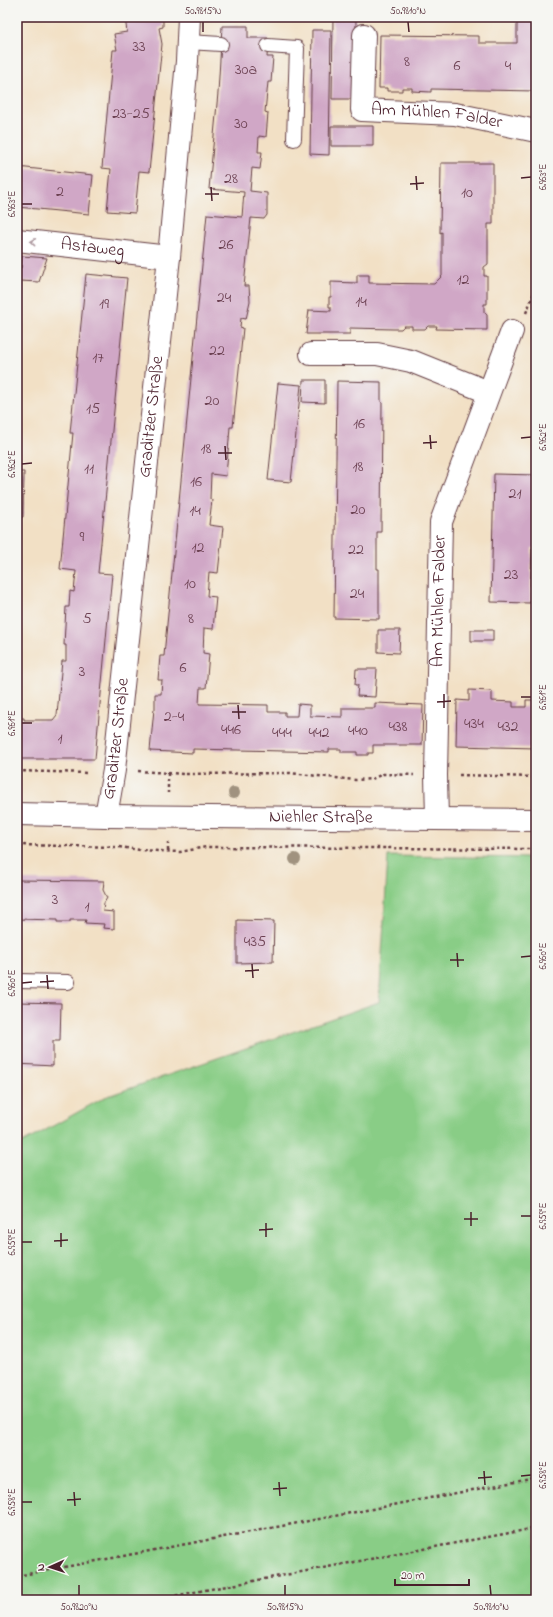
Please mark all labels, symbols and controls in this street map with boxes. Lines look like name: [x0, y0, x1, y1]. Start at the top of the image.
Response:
text: 50.9815°N: [184, 4, 222, 19]
text: 50.9810°N: [390, 4, 426, 19]
house number: 33: [132, 35, 146, 59]
house number: 8: [404, 50, 410, 74]
house number: 6: [453, 54, 461, 78]
house number: 4: [505, 54, 512, 78]
house number: 30a: [235, 58, 257, 82]
street label: Am Mühlen Falder: [370, 97, 505, 137]
house number: 23-25: [112, 102, 150, 126]
house number: 30: [234, 112, 248, 136]
text: 6.963°E: [536, 164, 551, 190]
house number: 28: [224, 167, 238, 191]
house number: 2: [56, 180, 64, 204]
house number: 10: [461, 181, 473, 205]
text: 6.963°E: [5, 191, 20, 217]
street label: Astaweg: [59, 232, 126, 266]
house number: 26: [219, 233, 234, 257]
one-way arrow: [30, 238, 36, 247]
house number: 12: [456, 268, 470, 292]
house number: 24: [217, 286, 232, 310]
house number: 14: [355, 290, 367, 314]
house number: 19: [99, 292, 109, 316]
house number: 22: [209, 339, 225, 363]
house number: 17: [92, 346, 104, 370]
street label: Graditzer Straße: [132, 354, 171, 479]
house number: 20: [205, 389, 220, 413]
house number: 15: [86, 397, 100, 421]
house number: 16: [353, 412, 365, 436]
text: 6.962°E: [536, 423, 551, 451]
house number: 18: [200, 437, 212, 461]
text: 6.962°E: [5, 450, 20, 478]
house number: 18: [352, 455, 364, 479]
house number: 11: [84, 457, 94, 481]
house number: 16: [190, 470, 202, 494]
house number: 21: [508, 482, 522, 506]
house number: 20: [351, 498, 366, 522]
house number: 14: [189, 499, 201, 523]
house number: 9: [80, 525, 85, 549]
street label: Am Mühlen Falder: [425, 534, 454, 667]
house number: 12: [191, 536, 205, 560]
house number: 22: [348, 538, 364, 562]
house number: 23: [504, 563, 518, 587]
house number: 10: [184, 572, 196, 596]
house number: 24: [350, 582, 365, 606]
house number: 5: [82, 607, 92, 631]
house number: 8: [188, 607, 194, 631]
house number: 6: [179, 656, 187, 680]
house number: 3: [79, 660, 85, 684]
street label: Graditzer Straße: [96, 676, 137, 802]
text: 6.961°E: [536, 684, 551, 710]
house number: 2-4: [164, 705, 185, 729]
text: 6.961°E: [5, 710, 20, 736]
house number: 434: [464, 712, 484, 736]
house number: 438: [388, 715, 408, 739]
house number: 432: [497, 715, 519, 739]
house number: 446: [221, 718, 241, 742]
house number: 440: [348, 719, 368, 743]
house number: 444: [272, 721, 292, 745]
house number: 442: [308, 721, 330, 745]
house number: 1: [57, 727, 63, 751]
street label: Niehler Straße: [269, 805, 374, 831]
house number: 3: [52, 888, 58, 912]
house number: 1: [84, 895, 90, 919]
house number: 435: [244, 930, 266, 954]
text: 6.960°E: [536, 943, 551, 969]
text: 6.960°E: [5, 970, 20, 996]
text: 6.959°E: [536, 1203, 551, 1229]
text: 6.959°E: [5, 1229, 20, 1255]
text: 6.958°E: [536, 1461, 551, 1489]
text: 6.958°E: [5, 1488, 20, 1516]
north arrow: [30, 1547, 70, 1587]
scale bar: [395, 1561, 469, 1587]
text: N: [33, 1563, 49, 1572]
text: 20 m: [401, 1567, 424, 1585]
text: 50.9820°N: [60, 1600, 98, 1615]
text: 50.9815°N: [266, 1600, 304, 1615]
text: 50.9810°N: [473, 1600, 509, 1615]

